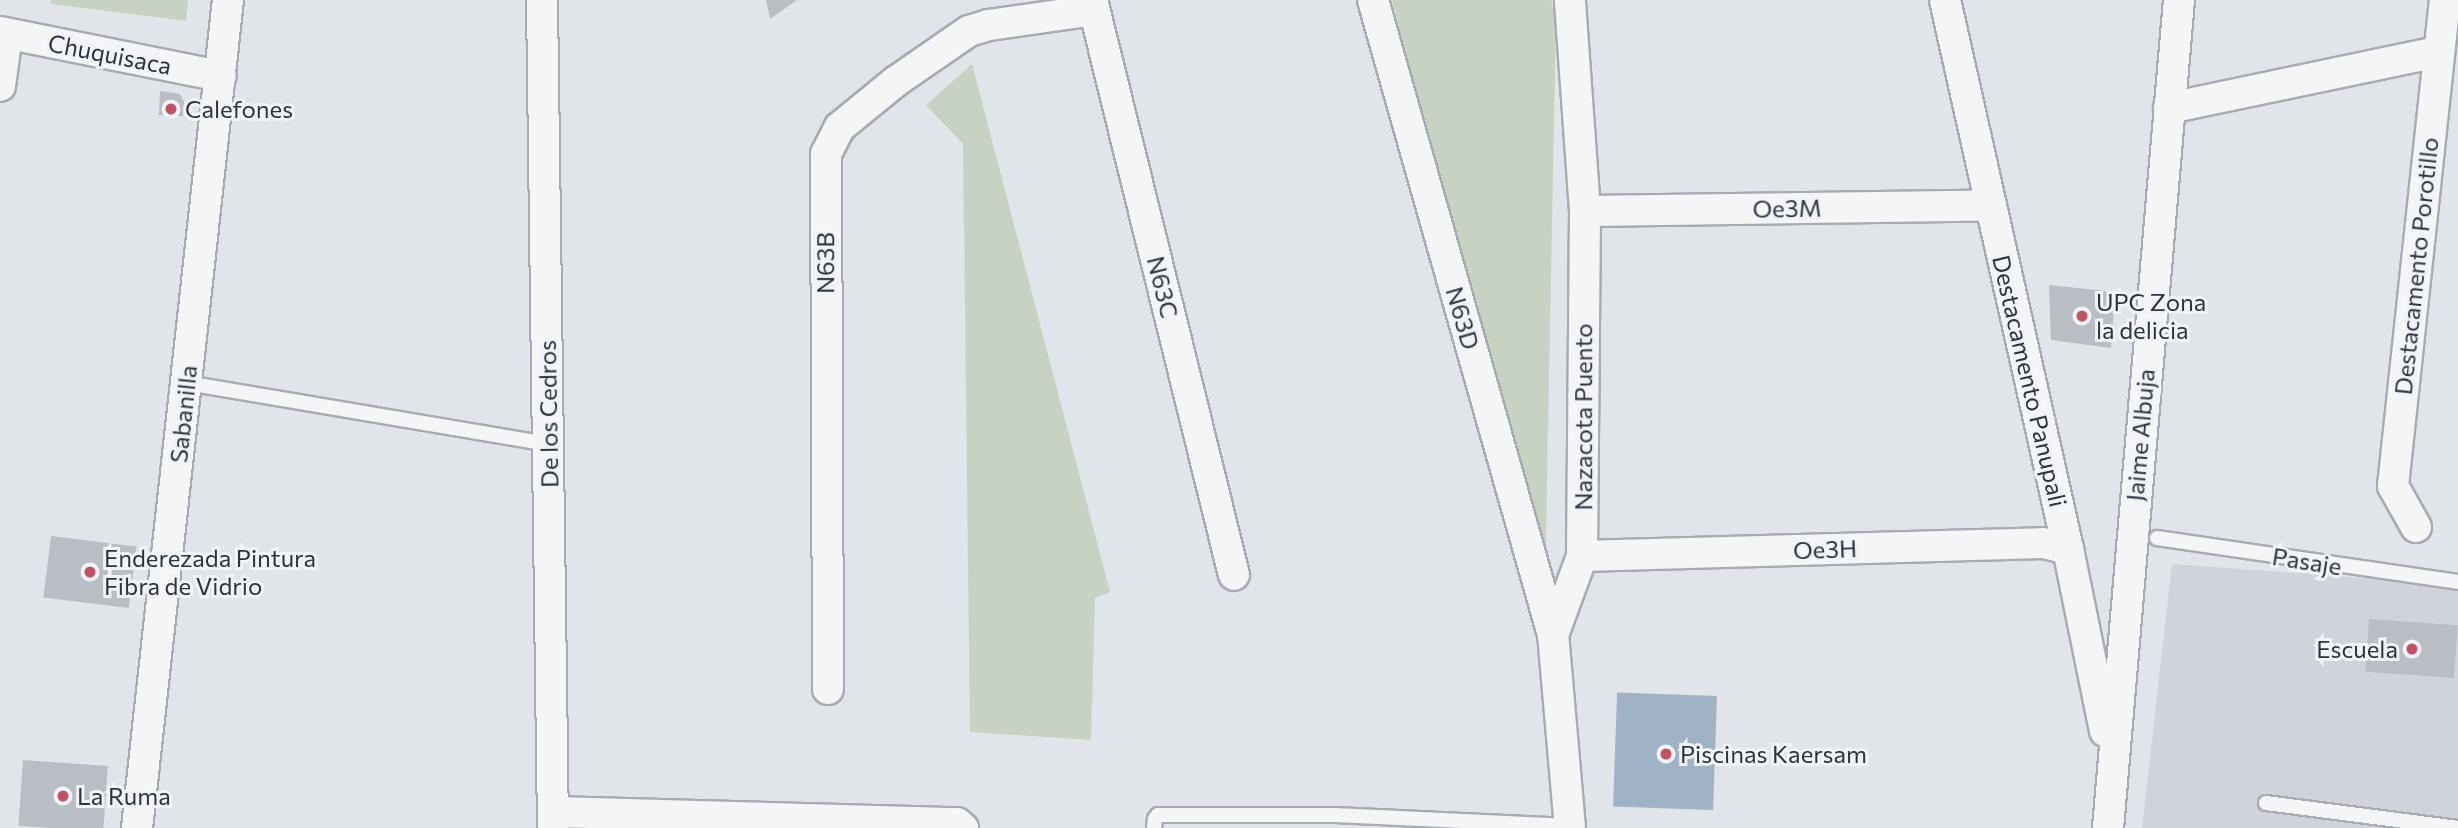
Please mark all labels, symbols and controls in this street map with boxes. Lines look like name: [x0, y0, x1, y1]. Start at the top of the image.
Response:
street label: Chuquisaca: [46, 28, 174, 80]
place label: Calefones: [185, 95, 293, 123]
marker: Calefones: [163, 101, 179, 117]
street label: Destacamento Porotillo: [2388, 136, 2444, 396]
street label: Oe3M: [1752, 193, 1822, 223]
street label: N63B: [811, 232, 839, 294]
street label: Destacamento Panupali: [1987, 252, 2073, 510]
street label: N63C: [1141, 253, 1185, 321]
street label: N63D: [1440, 283, 1486, 353]
place label: UPC Zona la delicia: [2096, 288, 2206, 344]
marker: UPC Zona la delicia: [2074, 308, 2090, 324]
street label: Nazacota Puento: [1569, 323, 1597, 511]
street label: De los Cedros: [532, 340, 564, 488]
street label: Sabanilla: [164, 364, 202, 464]
street label: Jaime Albuja: [2120, 368, 2160, 502]
street label: Oe3H: [1793, 533, 1857, 565]
street label: Pasaje: [2270, 541, 2344, 581]
place label: Enderezada Pintura Fibra de Vidrio: [104, 544, 316, 600]
marker: Enderezada Pintura Fibra de Vidrio: [82, 564, 98, 580]
place label: Escuela: [2316, 635, 2398, 663]
marker: Escuela: [2404, 641, 2420, 657]
place label: Piscinas Kaersam: [1680, 740, 1867, 768]
marker: Piscinas Kaersam: [1658, 746, 1674, 762]
place label: La Ruma: [77, 782, 171, 810]
marker: La Ruma: [55, 788, 71, 804]

